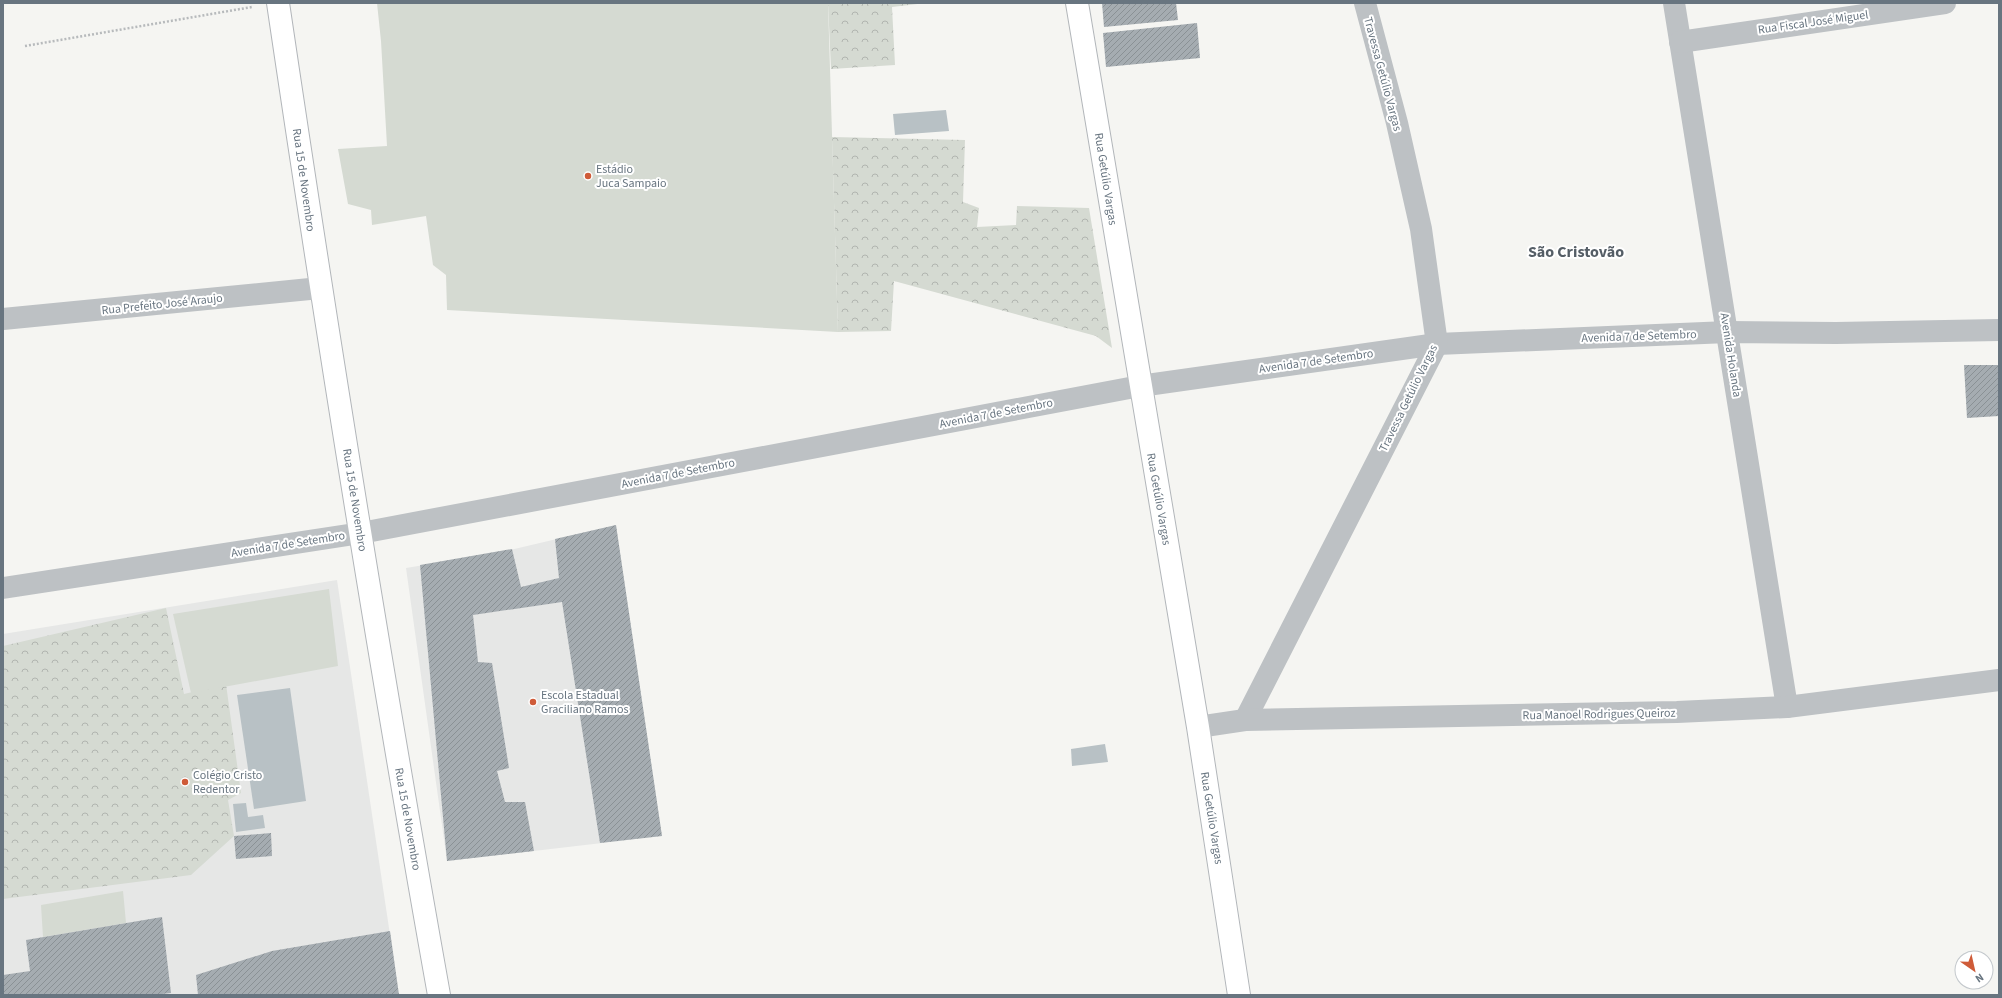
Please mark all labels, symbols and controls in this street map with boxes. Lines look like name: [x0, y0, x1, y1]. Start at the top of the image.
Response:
street label: Rua Fiscal José Miguel: [1757, 6, 1869, 39]
street label: Travessa Getúlio Vargas: [1359, 15, 1406, 133]
street label: Rua 15 de Novembro: [288, 127, 319, 233]
street label: Rua Getúlio Vargas: [1090, 132, 1121, 227]
place label: Estádio Juca Sampaio: [596, 161, 666, 192]
marker: Estádio Juca Sampaio: [583, 171, 593, 181]
district label: São Cristovão: [1528, 241, 1624, 263]
street label: Rua Prefeito José Araujo: [101, 290, 223, 319]
street label: Avenida Holanda: [1715, 312, 1746, 399]
street label: Avenida 7 de Setembro: [1581, 326, 1697, 347]
street label: Travessa Getúlio Vargas: [1375, 342, 1442, 455]
street label: Avenida 7 de Setembro: [1258, 345, 1374, 378]
street label: Avenida 7 de Setembro: [938, 394, 1054, 433]
street label: Rua 15 de Novembro: [338, 447, 371, 553]
street label: Rua Getúlio Vargas: [1142, 452, 1175, 547]
street label: Avenida 7 de Setembro: [620, 454, 736, 493]
street label: Avenida 7 de Setembro: [230, 527, 346, 562]
place label: Escola Estadual Graciliano Ramos: [541, 687, 629, 718]
marker: Escola Estadual Graciliano Ramos: [528, 697, 538, 707]
street label: Rua Manoel Rodrigues Queiroz: [1522, 705, 1676, 724]
street label: Rua 15 de Novembro: [390, 766, 425, 872]
place label: Colégio Cristo Redentor: [193, 767, 262, 798]
street label: Rua Getúlio Vargas: [1196, 771, 1227, 866]
marker: Colégio Cristo Redentor: [180, 777, 190, 787]
north arrow: [1954, 950, 1994, 990]
text: N: [1972, 970, 1987, 986]

